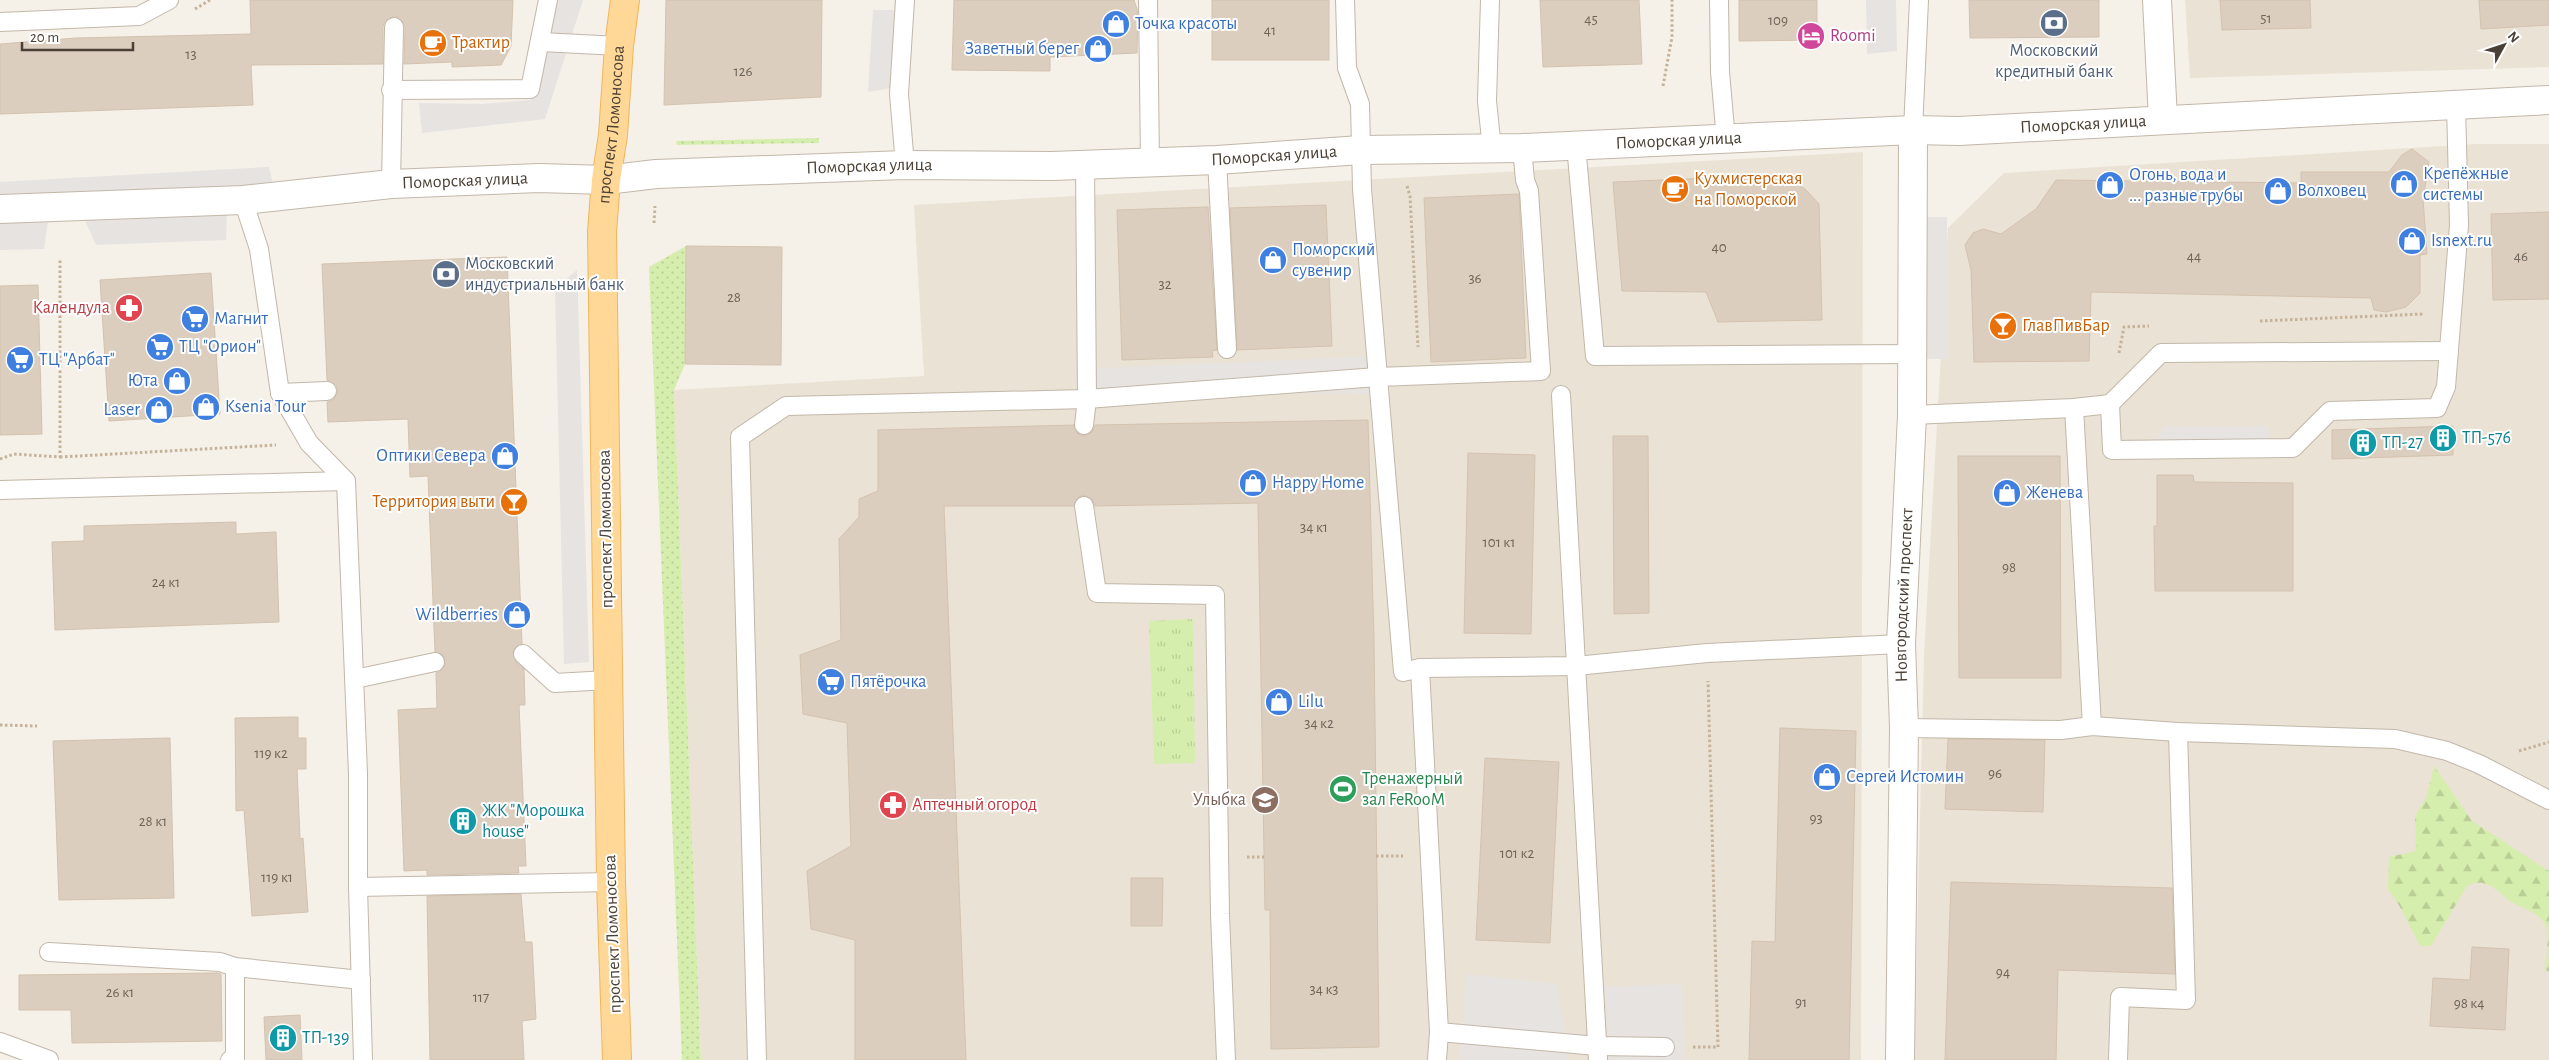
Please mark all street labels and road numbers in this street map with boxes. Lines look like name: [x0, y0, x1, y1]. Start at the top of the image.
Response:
street label: проспект Ломоносова: [595, 45, 628, 204]
street label: Поморская улица: [2020, 112, 2147, 137]
street label: Поморская улица: [1615, 129, 1742, 153]
street label: Поморская улица: [1211, 143, 1338, 169]
street label: Поморская улица: [806, 156, 933, 178]
street label: Поморская улица: [401, 169, 528, 193]
street label: проспект Ломоносова: [596, 449, 616, 609]
street label: Новгородский проспект: [1892, 507, 1917, 683]
street label: проспект Ломоносова: [601, 854, 625, 1014]

